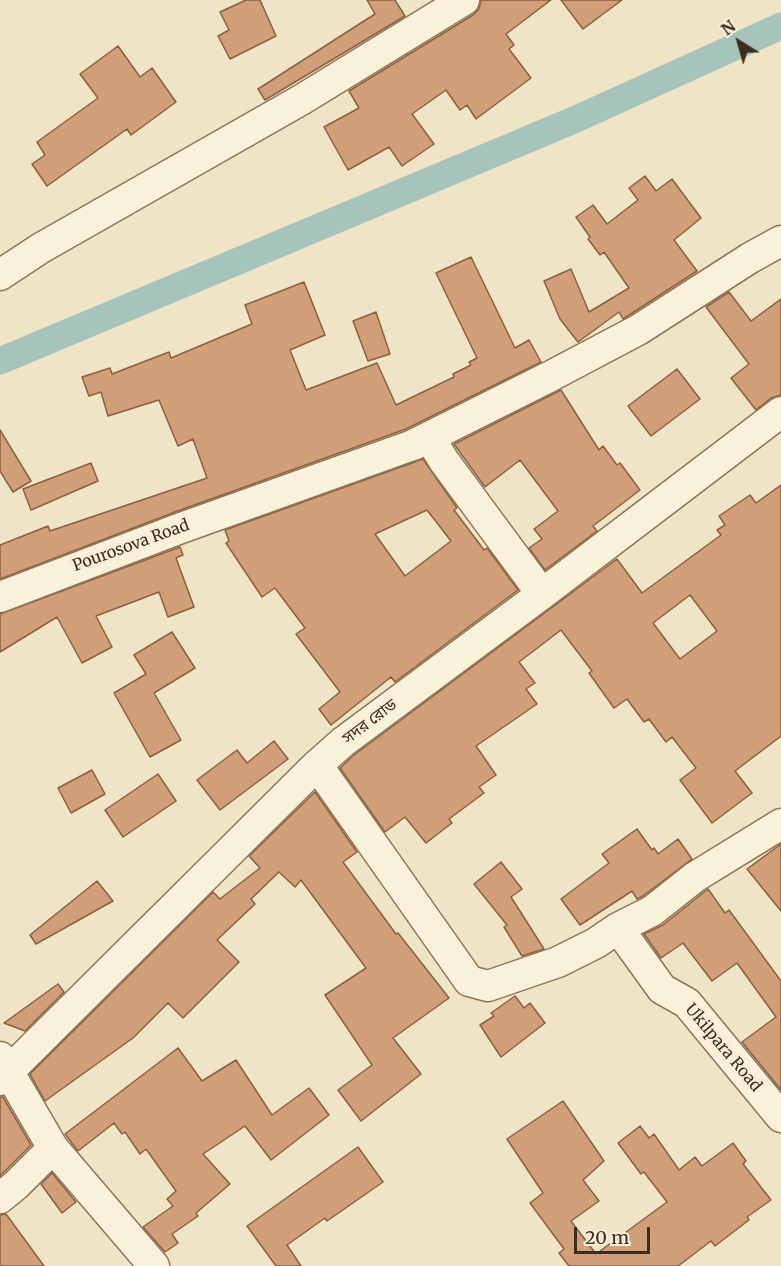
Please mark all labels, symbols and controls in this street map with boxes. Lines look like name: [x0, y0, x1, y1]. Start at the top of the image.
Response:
north arrow: [709, 12, 769, 72]
text: N: [717, 16, 739, 39]
street label: Pourosova Road: [70, 516, 192, 576]
street label: সদর রোড: [339, 695, 401, 749]
street label: Ukilpara Road: [681, 1000, 765, 1096]
scale bar: [577, 1215, 654, 1253]
text: 20 m: [585, 1226, 629, 1249]

